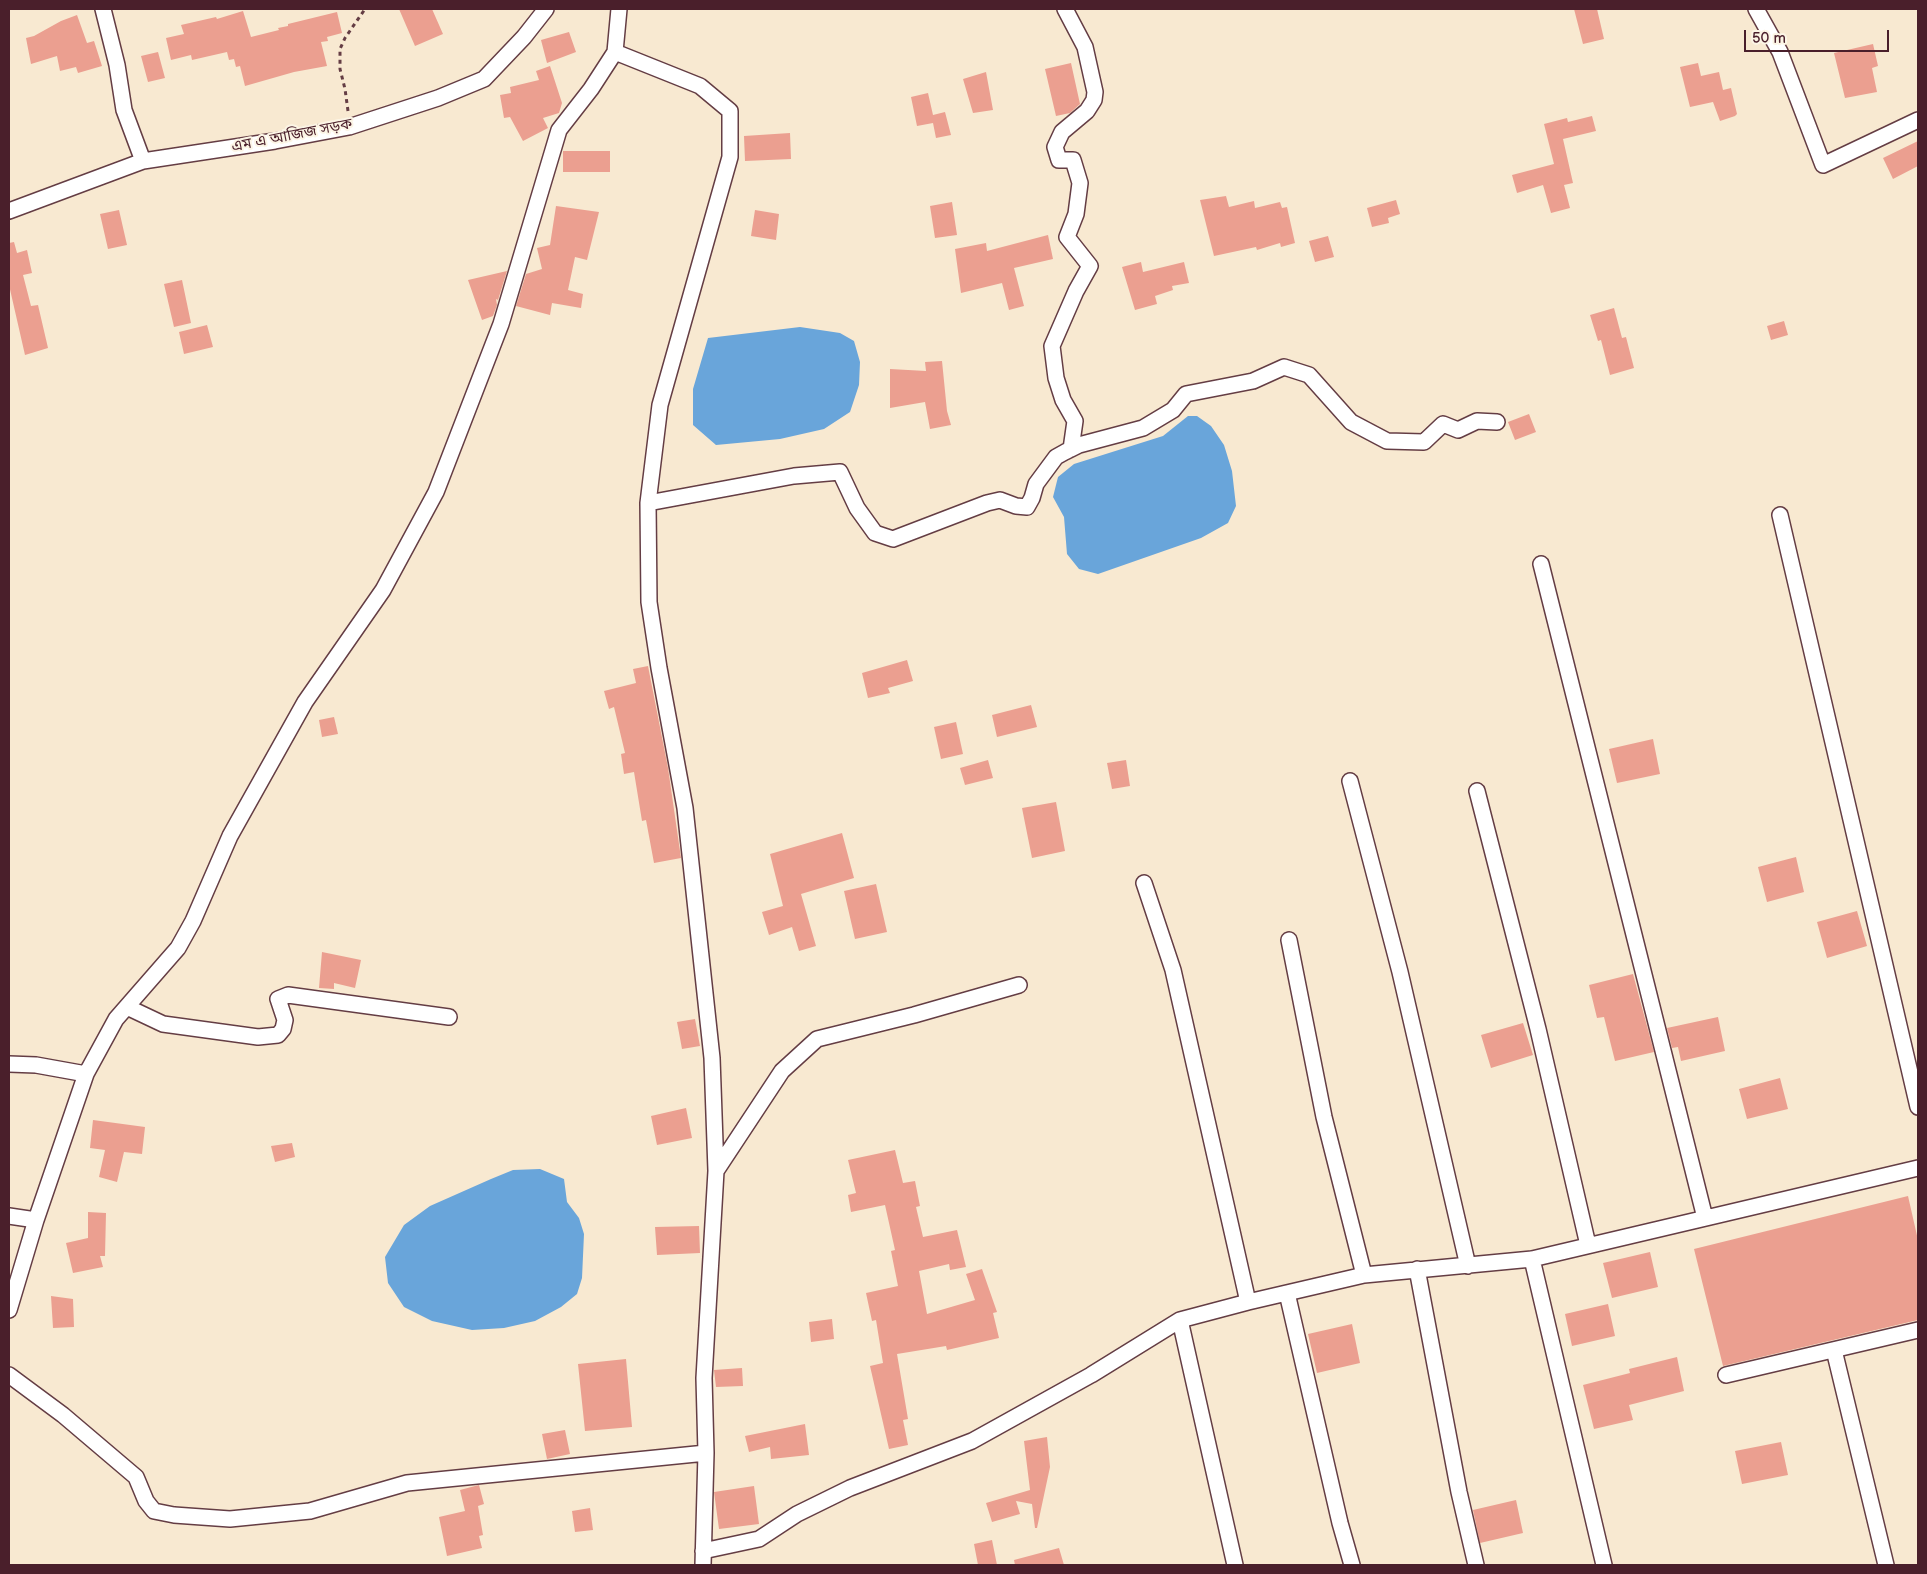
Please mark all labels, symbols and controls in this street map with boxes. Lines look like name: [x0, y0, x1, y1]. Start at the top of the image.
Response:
scale bar: [1747, 20, 1892, 52]
text: 50 m: [1752, 29, 1786, 48]
street label: এম এ আজিজ সড়ক: [230, 115, 354, 157]

